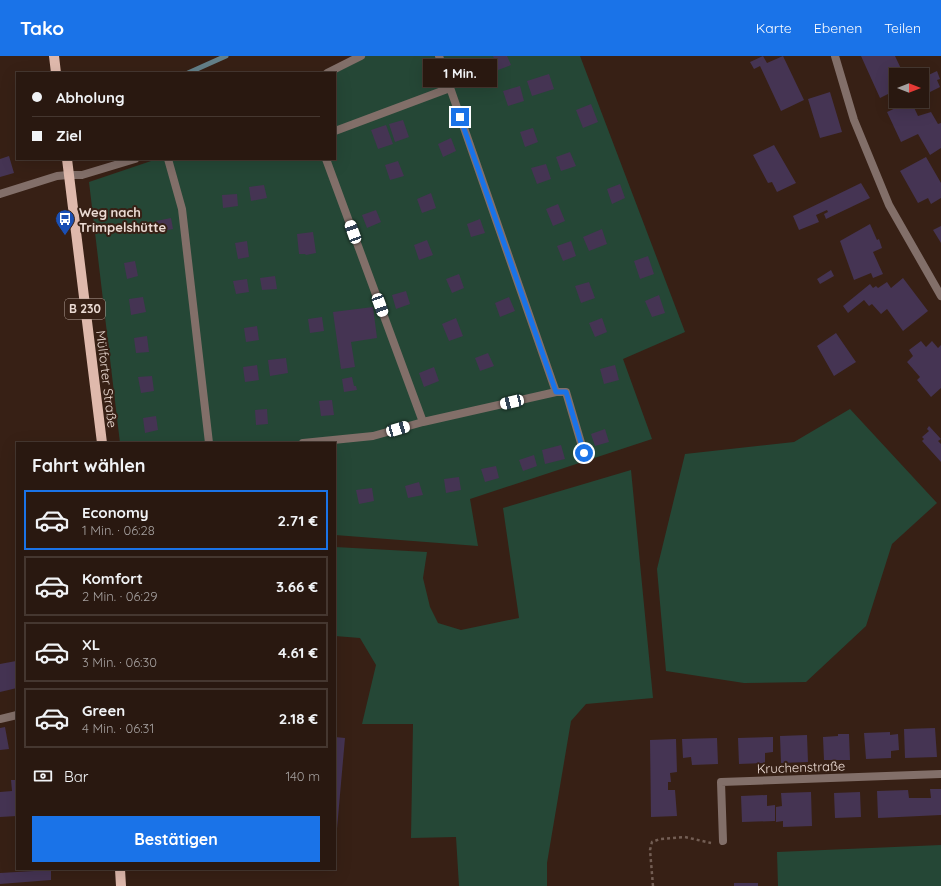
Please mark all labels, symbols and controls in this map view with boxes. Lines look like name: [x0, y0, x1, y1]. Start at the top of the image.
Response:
text: Tako: [20, 16, 64, 40]
text: Karte: [756, 19, 792, 37]
text: Ebenen: [814, 19, 862, 37]
text: Teilen: [884, 19, 921, 37]
callout: 1 Min.: [423, 59, 497, 87]
text: 1 Min.: [443, 65, 477, 81]
north arrow: [889, 68, 929, 108]
map controls: [889, 68, 929, 108]
text: Abholung: [56, 88, 124, 107]
route end: [451, 108, 469, 126]
text: Ziel: [56, 126, 82, 145]
place label: Weg nach Trimpelshütte: [79, 204, 166, 235]
bus stop icon: Weg nach Trimpelshütte: [54, 208, 76, 236]
car: [343, 219, 363, 245]
car: [370, 292, 390, 318]
road number: B 230: [65, 299, 105, 319]
street label: Mülforter Straße: [93, 329, 121, 429]
car: [499, 393, 525, 411]
car: [385, 420, 411, 438]
route start: [575, 444, 593, 462]
text: Fahrt wählen: [32, 454, 146, 477]
icon: car: [34, 502, 70, 538]
text: Economy: [82, 503, 149, 522]
text: 2.71 €: [277, 511, 318, 530]
text: 1 Min. · 06:28: [82, 522, 155, 538]
icon: car: [34, 568, 70, 604]
text: Komfort: [82, 569, 143, 588]
text: 3.66 €: [276, 577, 318, 596]
text: 2 Min. · 06:29: [82, 588, 157, 604]
icon: car: [34, 634, 70, 670]
text: XL: [82, 635, 100, 654]
text: 4.61 €: [278, 643, 318, 662]
text: 3 Min. · 06:30: [82, 654, 157, 670]
icon: car: [34, 700, 70, 736]
text: Green: [82, 701, 125, 720]
text: 2.18 €: [279, 709, 318, 728]
text: 4 Min. · 06:31: [82, 720, 154, 736]
street label: Kruchenstraße: [756, 757, 846, 777]
icon: cash: [32, 765, 54, 787]
text: Bar: [64, 767, 89, 786]
text: 140 m: [285, 768, 320, 784]
button: Bestätigen: [32, 816, 320, 862]

